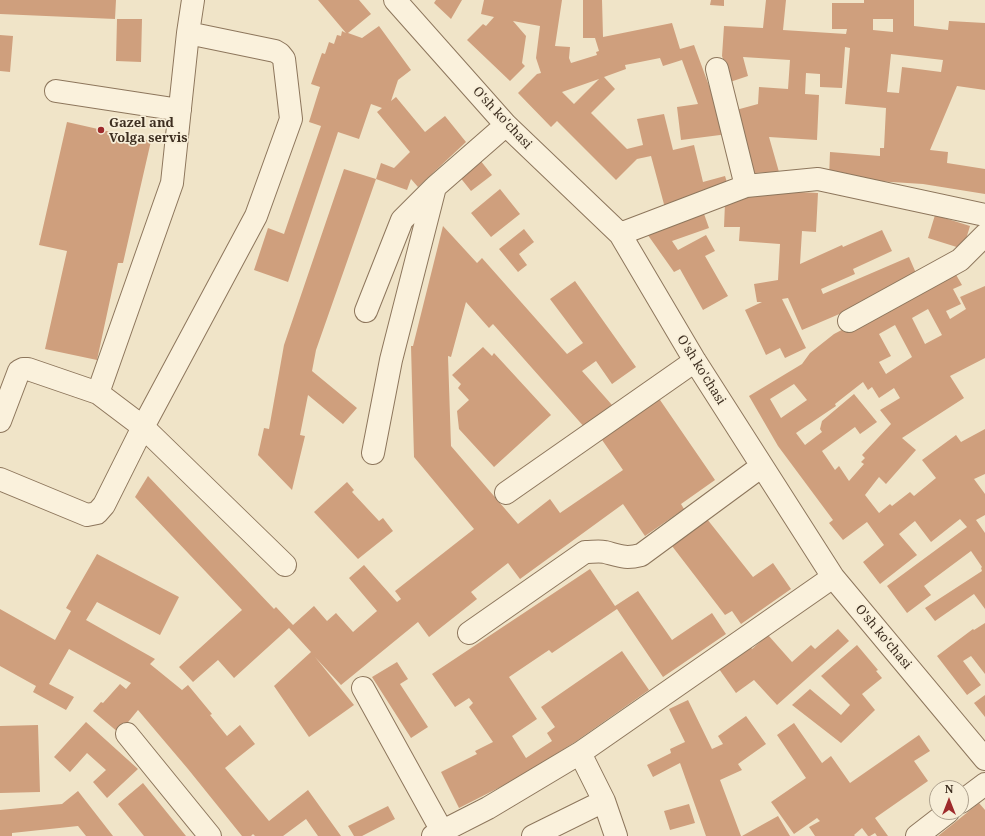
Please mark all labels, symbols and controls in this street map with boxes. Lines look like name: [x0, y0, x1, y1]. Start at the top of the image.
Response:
street label: O'sh ko'chasi: [469, 84, 535, 152]
place label: Gazel and Volga servis: [109, 115, 188, 146]
marker: Gazel and Volga servis: [96, 125, 106, 135]
street label: O'sh ko'chasi: [673, 332, 729, 408]
street label: O'sh ko'chasi: [851, 602, 915, 672]
north arrow: [929, 780, 969, 820]
text: N: [945, 781, 953, 796]

